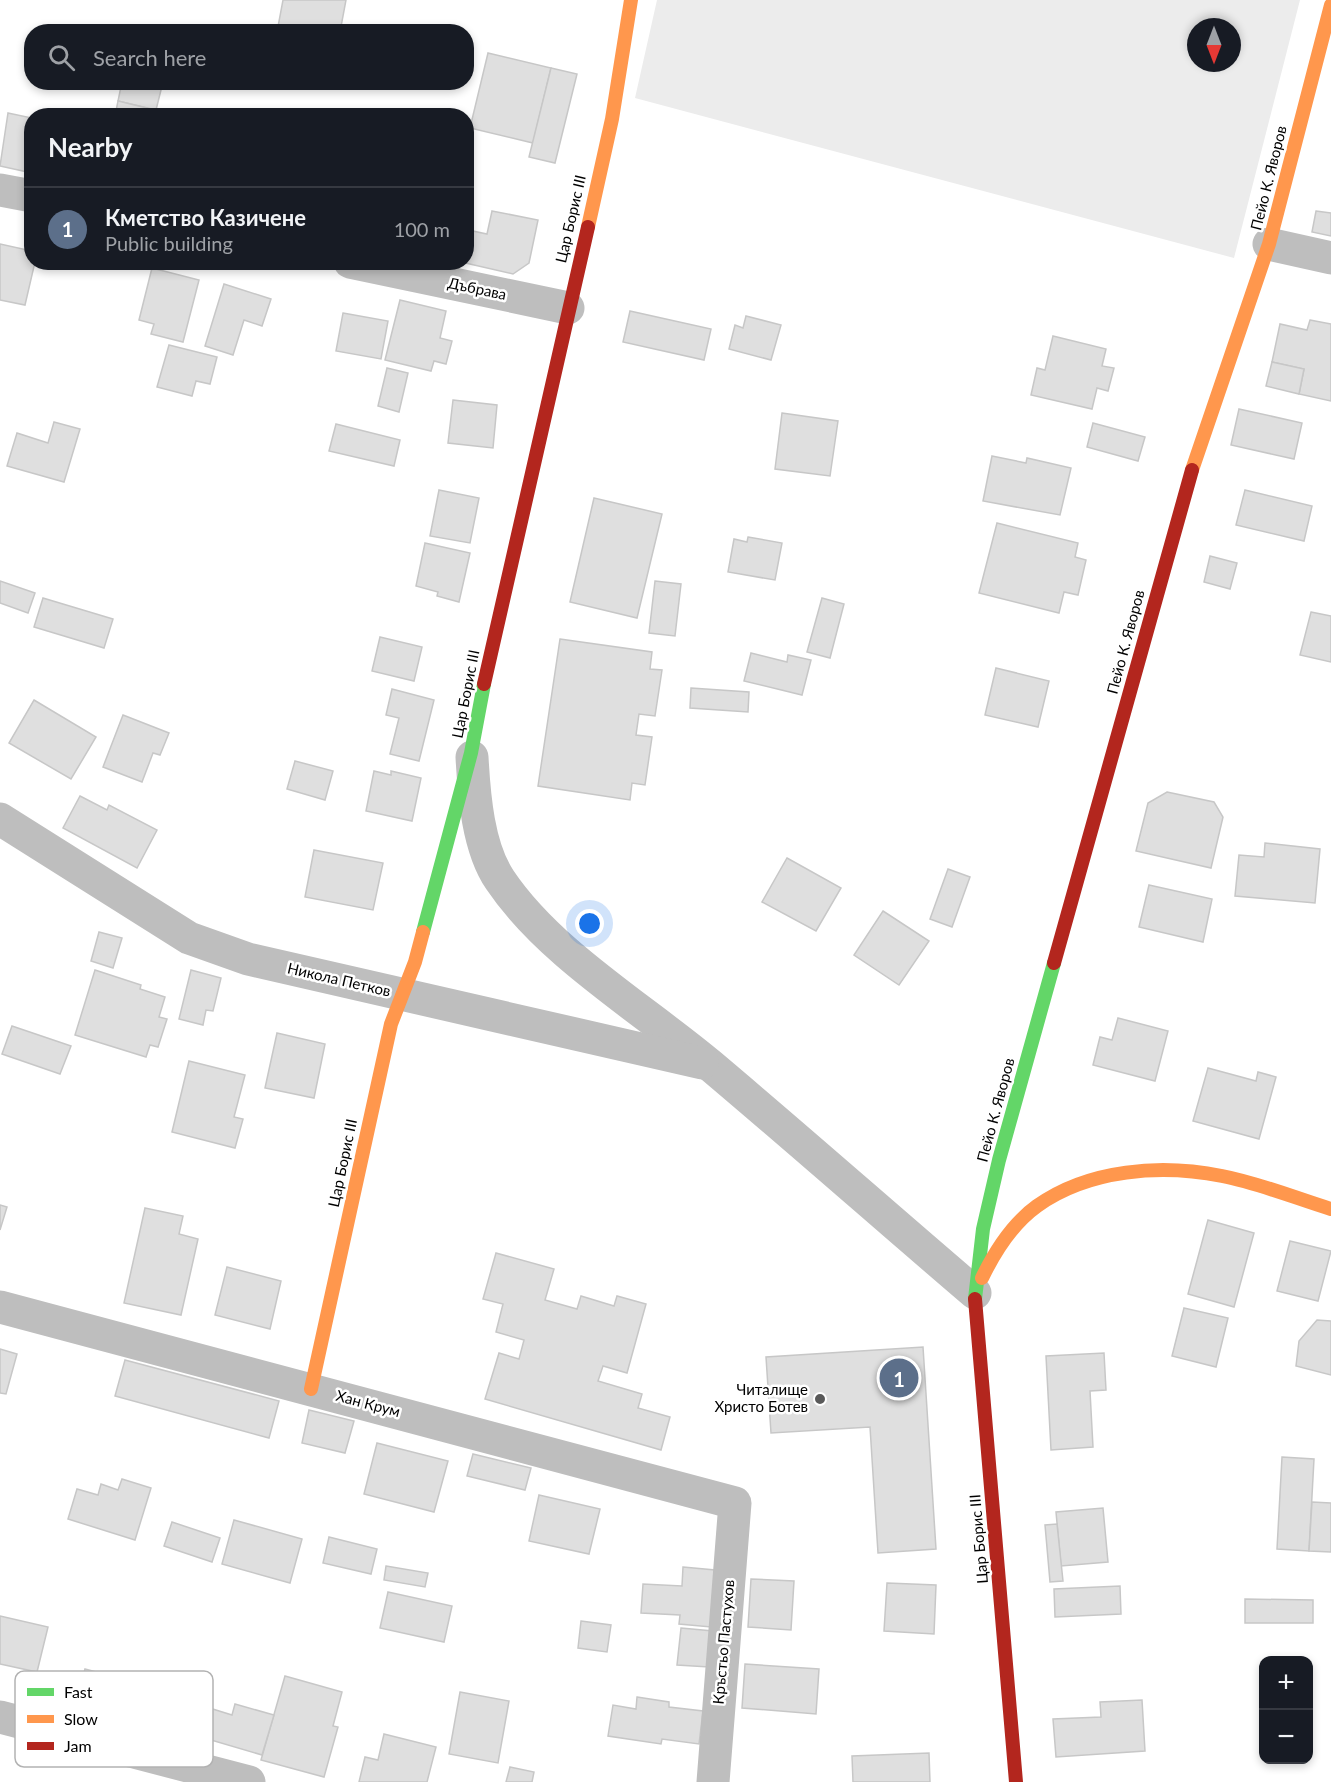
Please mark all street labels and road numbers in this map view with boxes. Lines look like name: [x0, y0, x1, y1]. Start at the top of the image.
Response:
street label: Пейо К. Яворов: [1246, 124, 1290, 232]
street label: Цар Борис III: [551, 173, 589, 265]
street label: Дъбрава: [446, 273, 508, 303]
street label: Пейо К. Яворов: [1102, 588, 1148, 696]
street label: Цар Борис III: [448, 648, 482, 740]
street label: Никола Петков: [286, 958, 393, 1000]
street label: Пейо К. Яворов: [972, 1056, 1018, 1164]
street label: Цар Борис III: [324, 1117, 360, 1209]
street label: Хан Крум: [334, 1386, 402, 1420]
street label: Цар Борис III: [965, 1494, 991, 1585]
street label: Кръстьо Пастухов: [709, 1579, 737, 1705]

